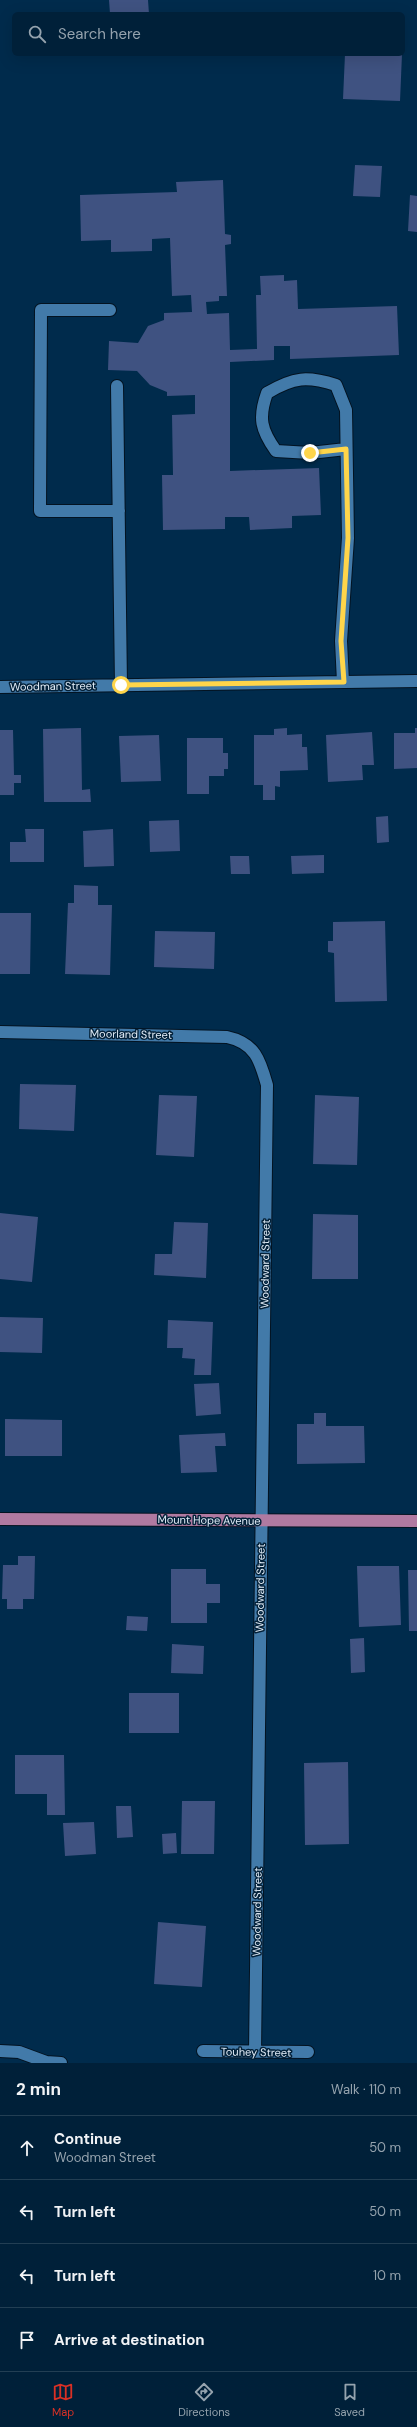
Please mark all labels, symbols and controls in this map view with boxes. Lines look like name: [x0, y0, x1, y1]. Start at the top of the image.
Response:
search box: [12, 12, 405, 56]
icon: search: [26, 23, 48, 45]
text: Search here: [58, 24, 141, 44]
route end: [301, 444, 319, 462]
route start: [112, 676, 130, 694]
street label: Woodman Street: [10, 678, 96, 694]
street label: Moorland Street: [90, 1026, 172, 1042]
street label: Woodward Street: [257, 1219, 273, 1309]
street label: Mount Hope Avenue: [157, 1512, 261, 1528]
street label: Woodward Street: [252, 1543, 268, 1633]
street label: Woodward Street: [249, 1867, 265, 1957]
street label: Touhey Street: [221, 2044, 291, 2060]
text: 2 min: [16, 2078, 61, 2100]
text: Walk · 110 m: [331, 2081, 401, 2098]
text: Continue: [54, 2129, 122, 2149]
icon: ahead: [16, 2137, 38, 2159]
text: 50 m: [369, 2139, 401, 2156]
text: Woodman Street: [54, 2149, 156, 2166]
icon: left: [16, 2201, 38, 2223]
text: Turn left: [54, 2202, 115, 2222]
text: 50 m: [369, 2203, 401, 2220]
icon: left: [16, 2265, 38, 2287]
text: Turn left: [54, 2266, 115, 2286]
text: 10 m: [373, 2267, 401, 2284]
icon: arrive: [16, 2329, 38, 2351]
text: Arrive at destination: [54, 2330, 205, 2350]
tab: Map: [52, 2381, 74, 2419]
tab: Directions: [178, 2381, 230, 2419]
tab: Saved: [334, 2381, 365, 2419]

